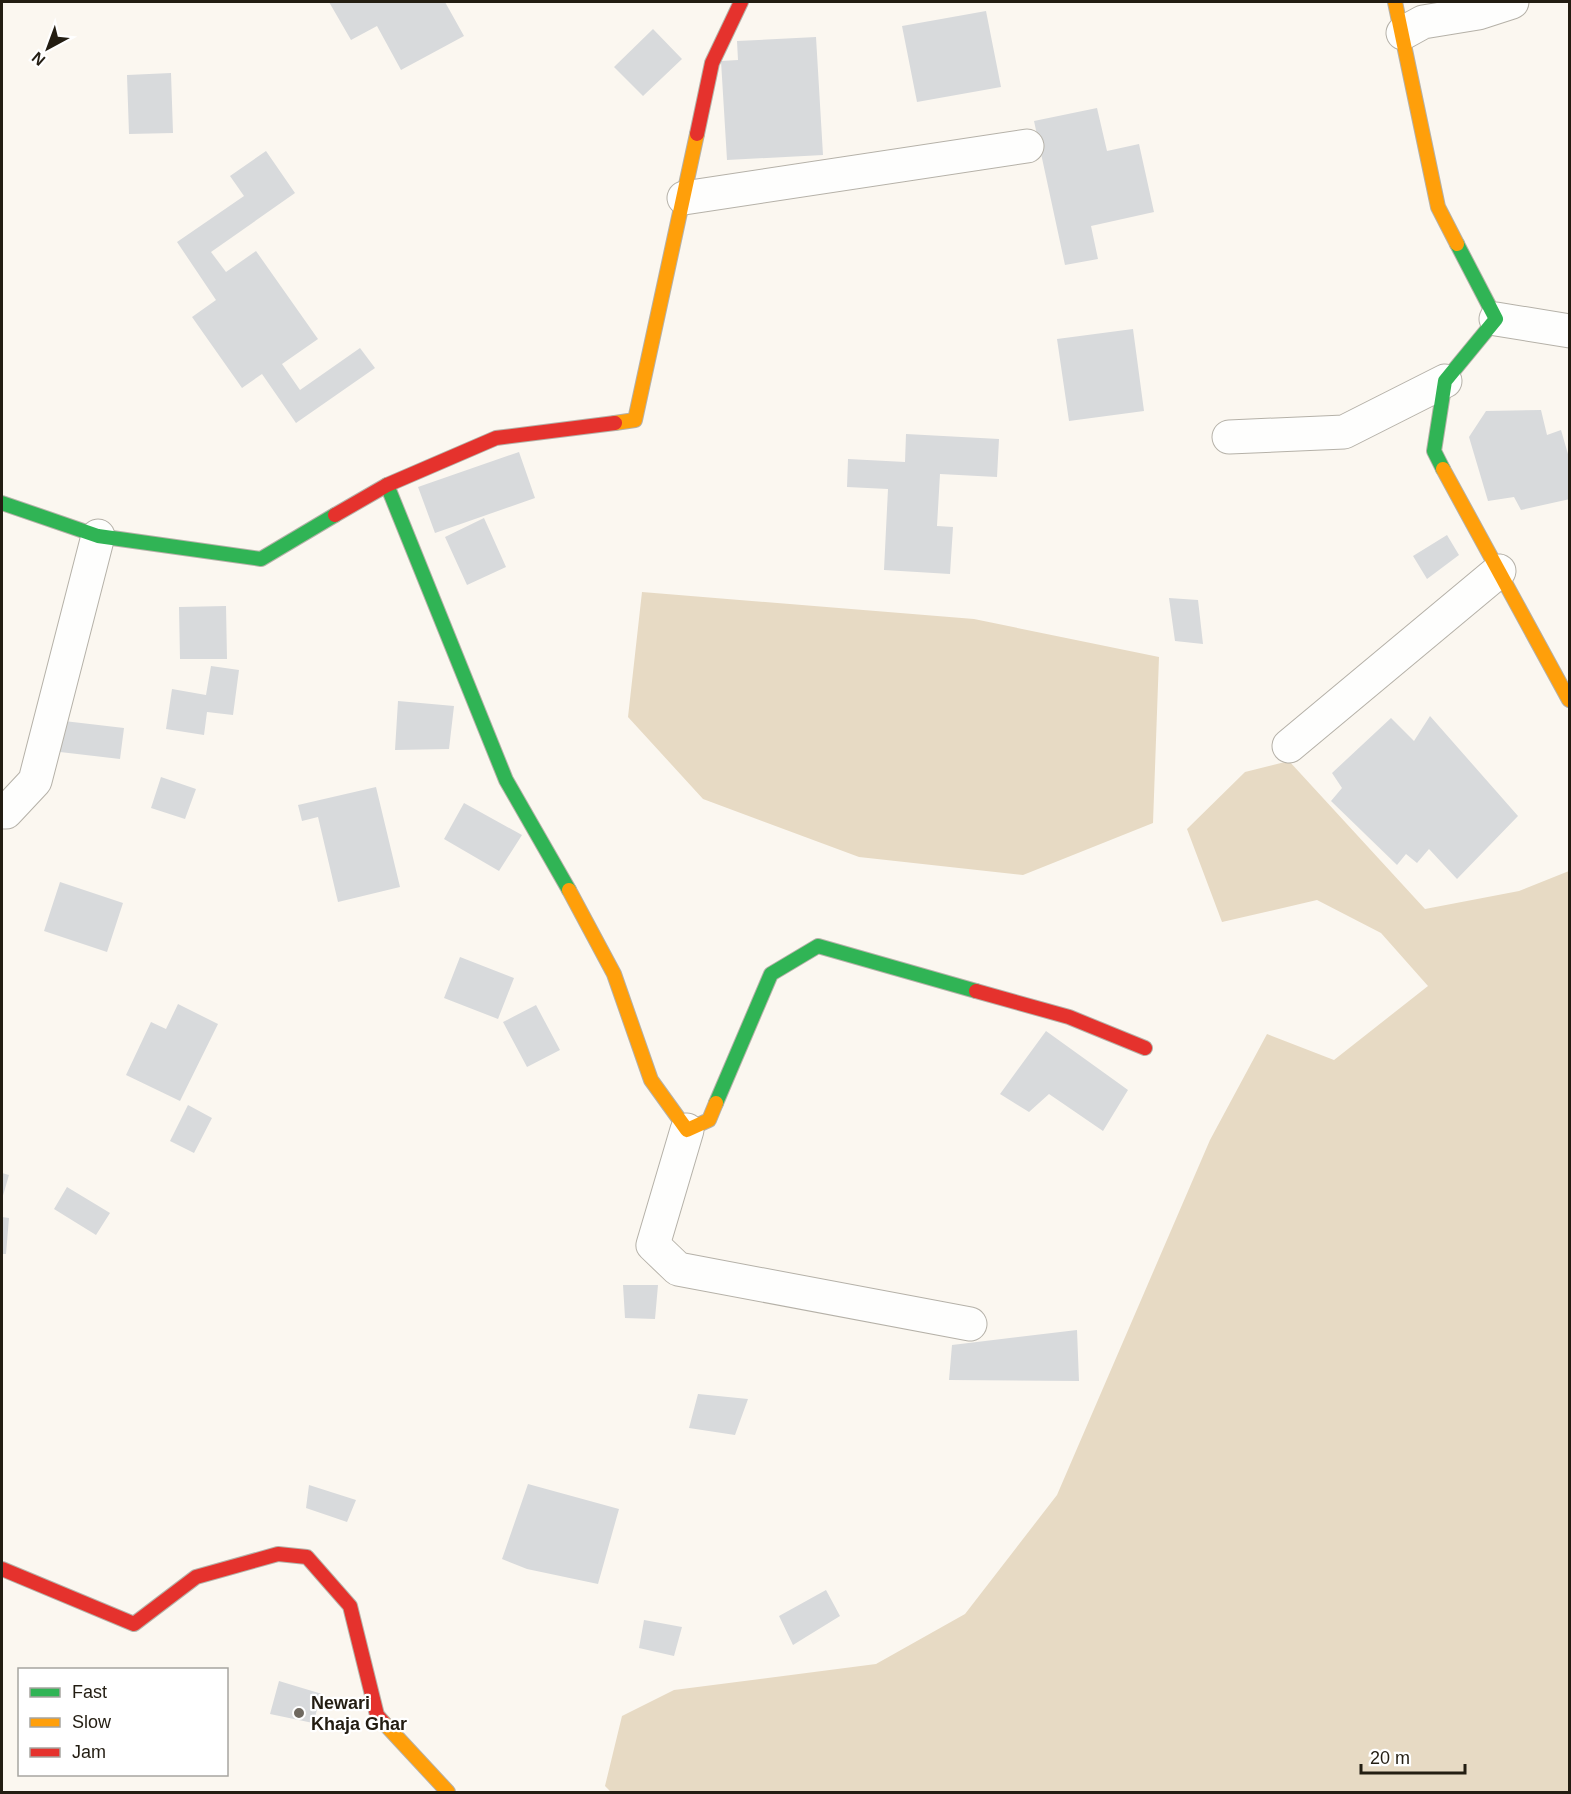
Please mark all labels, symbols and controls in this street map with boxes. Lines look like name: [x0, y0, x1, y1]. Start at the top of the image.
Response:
north arrow: [18, 18, 78, 78]
text: N: [29, 49, 48, 69]
legend: [18, 1668, 228, 1776]
text: Fast: [72, 1682, 107, 1702]
place label: Newari Khaja Ghar: [311, 1693, 407, 1734]
marker: Newari Khaja Ghar: [292, 1706, 306, 1720]
text: Slow: [72, 1712, 112, 1732]
scale bar: [1361, 1737, 1464, 1775]
text: Jam: [72, 1742, 106, 1762]
text: 20 m: [1370, 1748, 1410, 1768]

